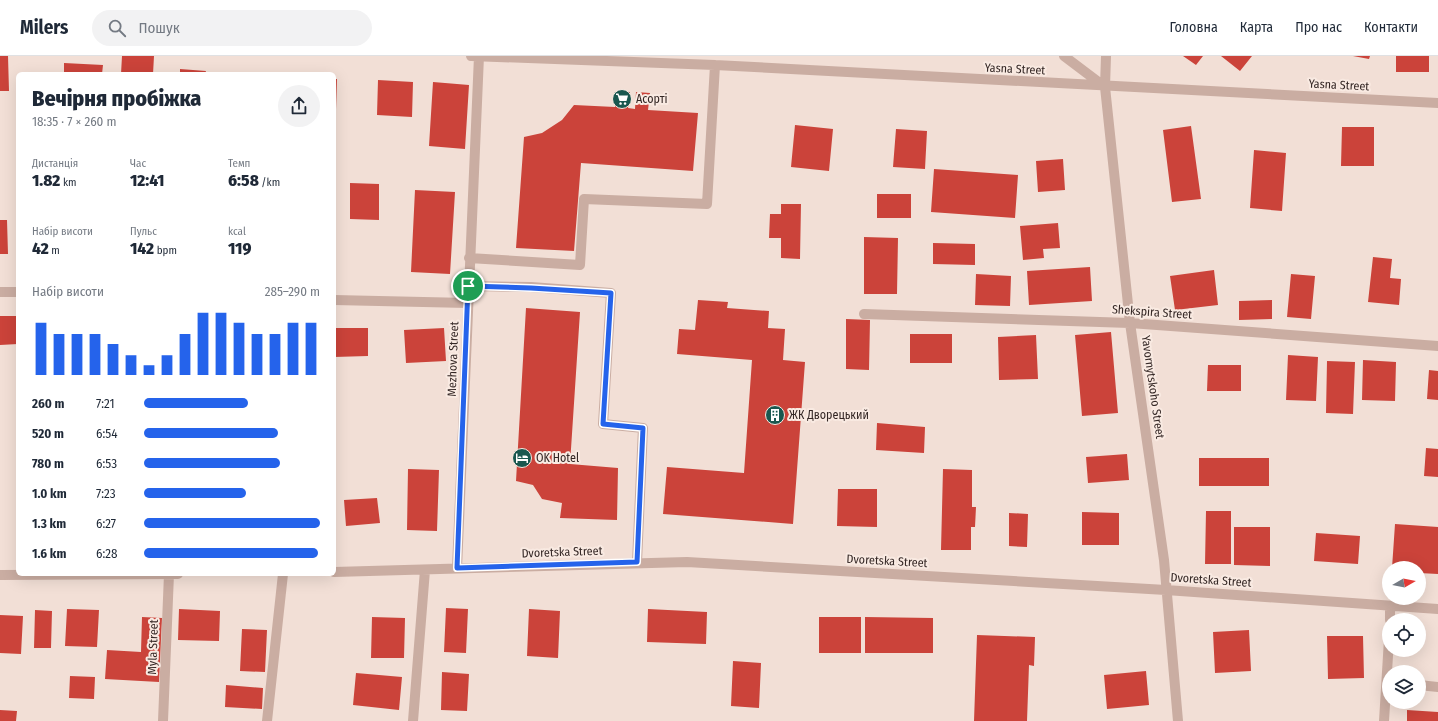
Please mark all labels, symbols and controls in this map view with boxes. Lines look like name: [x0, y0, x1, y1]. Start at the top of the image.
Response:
search box: [92, 10, 372, 46]
text: Milers: [20, 16, 68, 39]
icon: search: [106, 17, 128, 39]
text: Пошук: [138, 19, 180, 37]
text: Головна: [1170, 19, 1218, 36]
text: Карта: [1240, 19, 1273, 36]
text: Про нас: [1295, 19, 1342, 36]
text: Контакти: [1364, 19, 1418, 36]
street label: Yasna Street: [984, 60, 1046, 78]
street label: Yasna Street: [1308, 76, 1370, 94]
text: Вечірня пробіжка: [32, 85, 201, 112]
button: share: [278, 85, 320, 127]
supermarket icon: Асорті: [611, 88, 633, 110]
place label: Асорті: [636, 92, 668, 106]
text: 18:35 · 7 × 260 m: [32, 114, 116, 129]
text: Дистанція: [32, 157, 78, 170]
text: Час: [130, 157, 146, 170]
text: Темп: [228, 157, 250, 170]
text: 1.82: [32, 170, 60, 191]
text: 12:41: [130, 170, 164, 191]
text: 6:58: [228, 170, 259, 191]
text: km: [60, 176, 77, 189]
text: /km: [259, 176, 280, 189]
text: Набір висоти: [32, 225, 93, 238]
text: Пульс: [130, 225, 157, 238]
text: kcal: [228, 225, 246, 238]
text: 42: [32, 238, 49, 259]
text: 142: [130, 238, 154, 259]
text: 119: [228, 238, 251, 259]
text: m: [49, 244, 60, 257]
text: bpm: [154, 244, 177, 257]
pin: [451, 269, 485, 303]
icon: arrive: [457, 275, 479, 297]
text: Набір висоти: [32, 284, 104, 299]
text: 285–290 m: [265, 284, 320, 299]
street label: Shekspira Street: [1111, 302, 1193, 322]
street label: Mezhova Street: [445, 321, 461, 397]
street label: Yavornytskoho Street: [1139, 335, 1167, 440]
text: 260 m: [32, 396, 65, 411]
text: 7:21: [96, 396, 115, 411]
building icon: ЖК Дворецький: [764, 404, 786, 426]
place label: ЖК Дворецький: [789, 408, 869, 422]
text: 520 m: [32, 426, 64, 441]
text: 6:54: [96, 426, 118, 441]
hotel icon: OK Hotel: [511, 447, 533, 469]
place label: OK Hotel: [536, 451, 579, 465]
text: 780 m: [32, 456, 64, 471]
text: 6:53: [96, 456, 117, 471]
text: 1.0 km: [32, 486, 67, 501]
text: 7:23: [96, 486, 116, 501]
text: 1.3 km: [32, 516, 66, 531]
text: 6:27: [96, 516, 116, 531]
street label: Dvoretska Street: [521, 544, 603, 560]
text: 1.6 km: [32, 546, 66, 561]
text: 6:28: [96, 546, 117, 561]
street label: Dvoretska Street: [846, 552, 928, 570]
north arrow: [1382, 561, 1426, 605]
map controls: [1382, 561, 1426, 709]
street label: Dvoretska Street: [1170, 570, 1252, 590]
button: locate: [1382, 613, 1426, 657]
street label: Myla Street: [145, 619, 161, 675]
button: layers: [1382, 665, 1426, 709]

